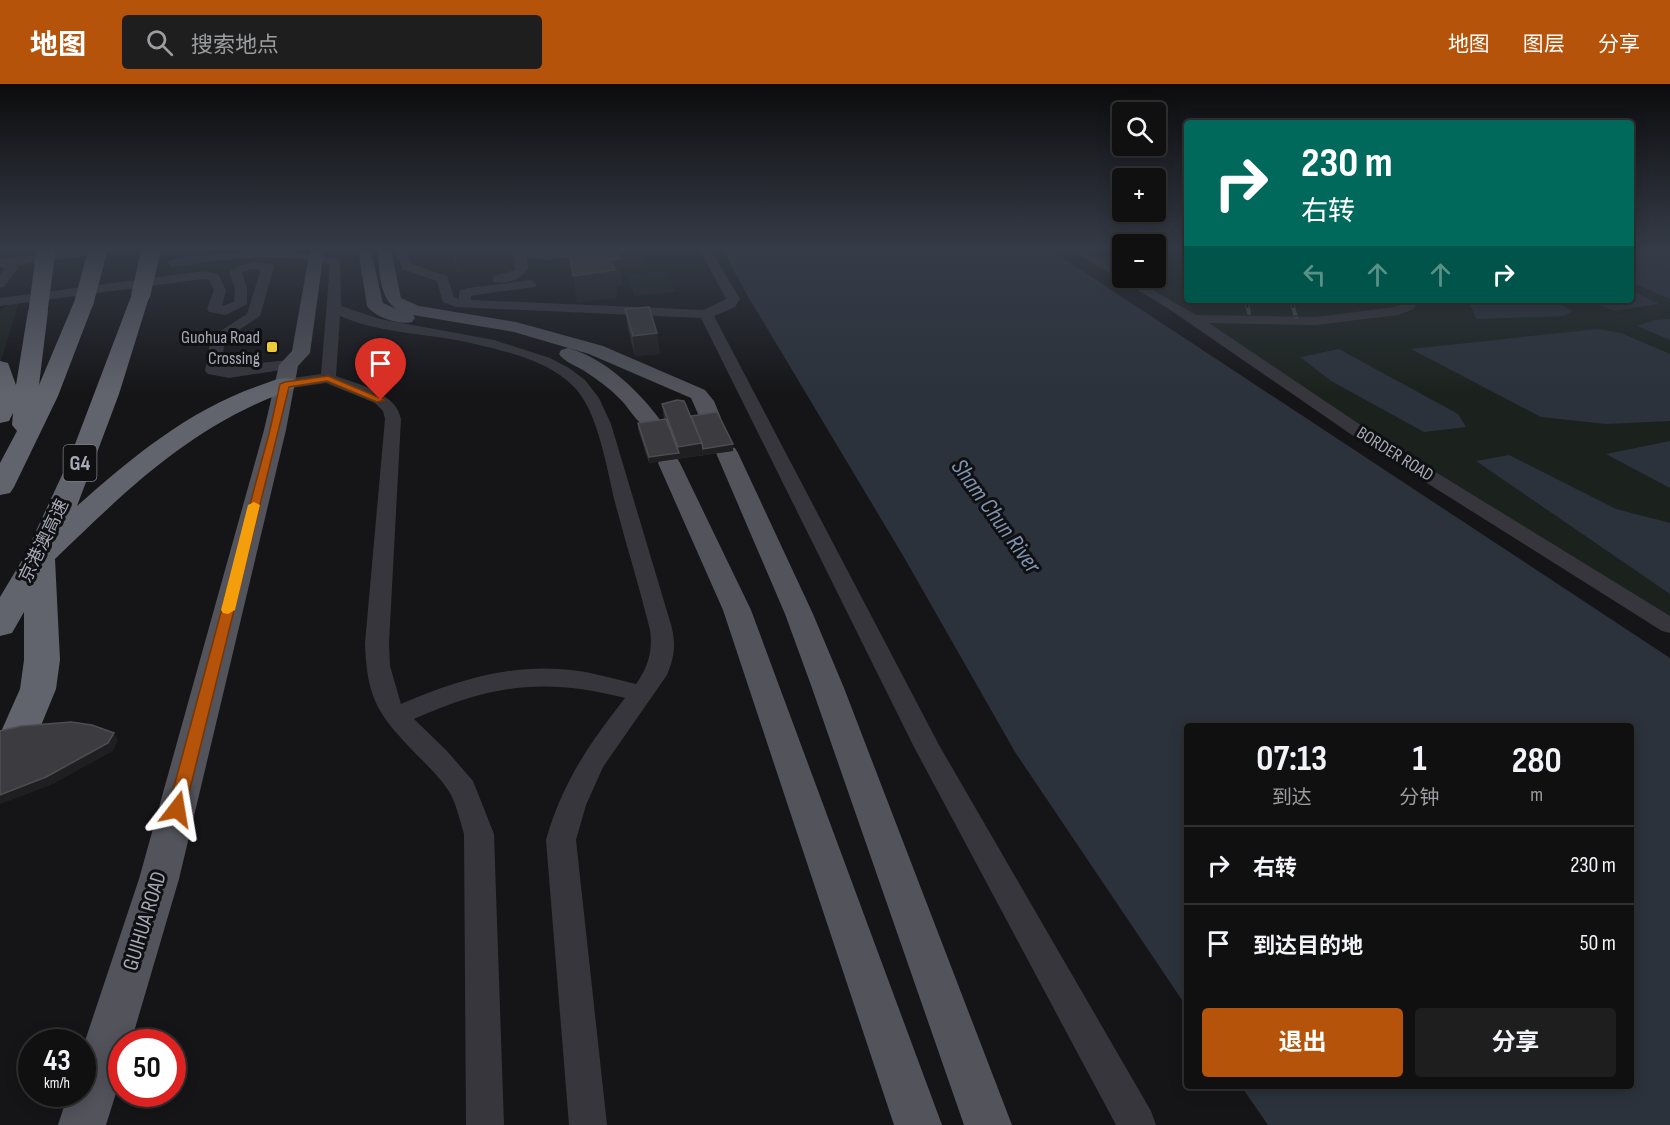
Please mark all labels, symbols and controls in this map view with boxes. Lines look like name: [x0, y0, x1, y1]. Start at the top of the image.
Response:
search box: [122, 15, 542, 69]
icon: search: [143, 26, 176, 59]
text: 地图: [30, 29, 86, 62]
text: 搜索地点: [191, 32, 279, 59]
text: 地图: [1448, 32, 1490, 57]
text: 图层: [1523, 32, 1565, 57]
text: 分享: [1598, 32, 1640, 57]
map controls: [1112, 102, 1166, 288]
button: search: [1112, 102, 1166, 156]
text: 230 m: [1301, 138, 1393, 189]
icon: right: [1202, 144, 1280, 222]
button: +: [1112, 168, 1166, 222]
text: 右转: [1301, 196, 1355, 228]
button: −: [1112, 234, 1166, 288]
icon: left: [1298, 258, 1331, 291]
icon: ahead: [1361, 258, 1394, 291]
icon: ahead: [1424, 258, 1457, 291]
icon: right: [1487, 258, 1520, 291]
place label: Guohua Road Crossing: [181, 327, 260, 369]
pin: [355, 338, 406, 400]
marker: Guohua Road Crossing: [265, 340, 279, 354]
icon: arrive: [364, 347, 397, 380]
street label: BORDER ROAD: [1353, 422, 1437, 486]
road number: G4: [64, 445, 97, 481]
water label: Sham Chun River: [945, 453, 1048, 580]
street label: 京港澳高速: [15, 496, 73, 586]
text: 07:13: [1256, 738, 1327, 781]
text: 1: [1412, 738, 1427, 781]
text: 280: [1512, 740, 1562, 783]
position arrow: [145, 777, 209, 841]
text: m: [1530, 783, 1543, 807]
text: 到达: [1272, 786, 1312, 810]
text: 分钟: [1400, 786, 1440, 810]
icon: right: [1202, 849, 1235, 882]
text: 230 m: [1570, 852, 1616, 879]
text: 右转: [1253, 855, 1297, 882]
street label: GUIHUA ROAD: [117, 868, 173, 974]
icon: arrive: [1202, 927, 1235, 960]
text: 50 m: [1580, 930, 1616, 957]
text: 到达目的地: [1253, 933, 1363, 960]
button: 退出: [1202, 1008, 1403, 1077]
button: 分享: [1415, 1008, 1616, 1077]
speed limit sign: 50: [108, 1029, 186, 1107]
text: 43: [43, 1043, 71, 1079]
text: km/h: [44, 1074, 70, 1093]

